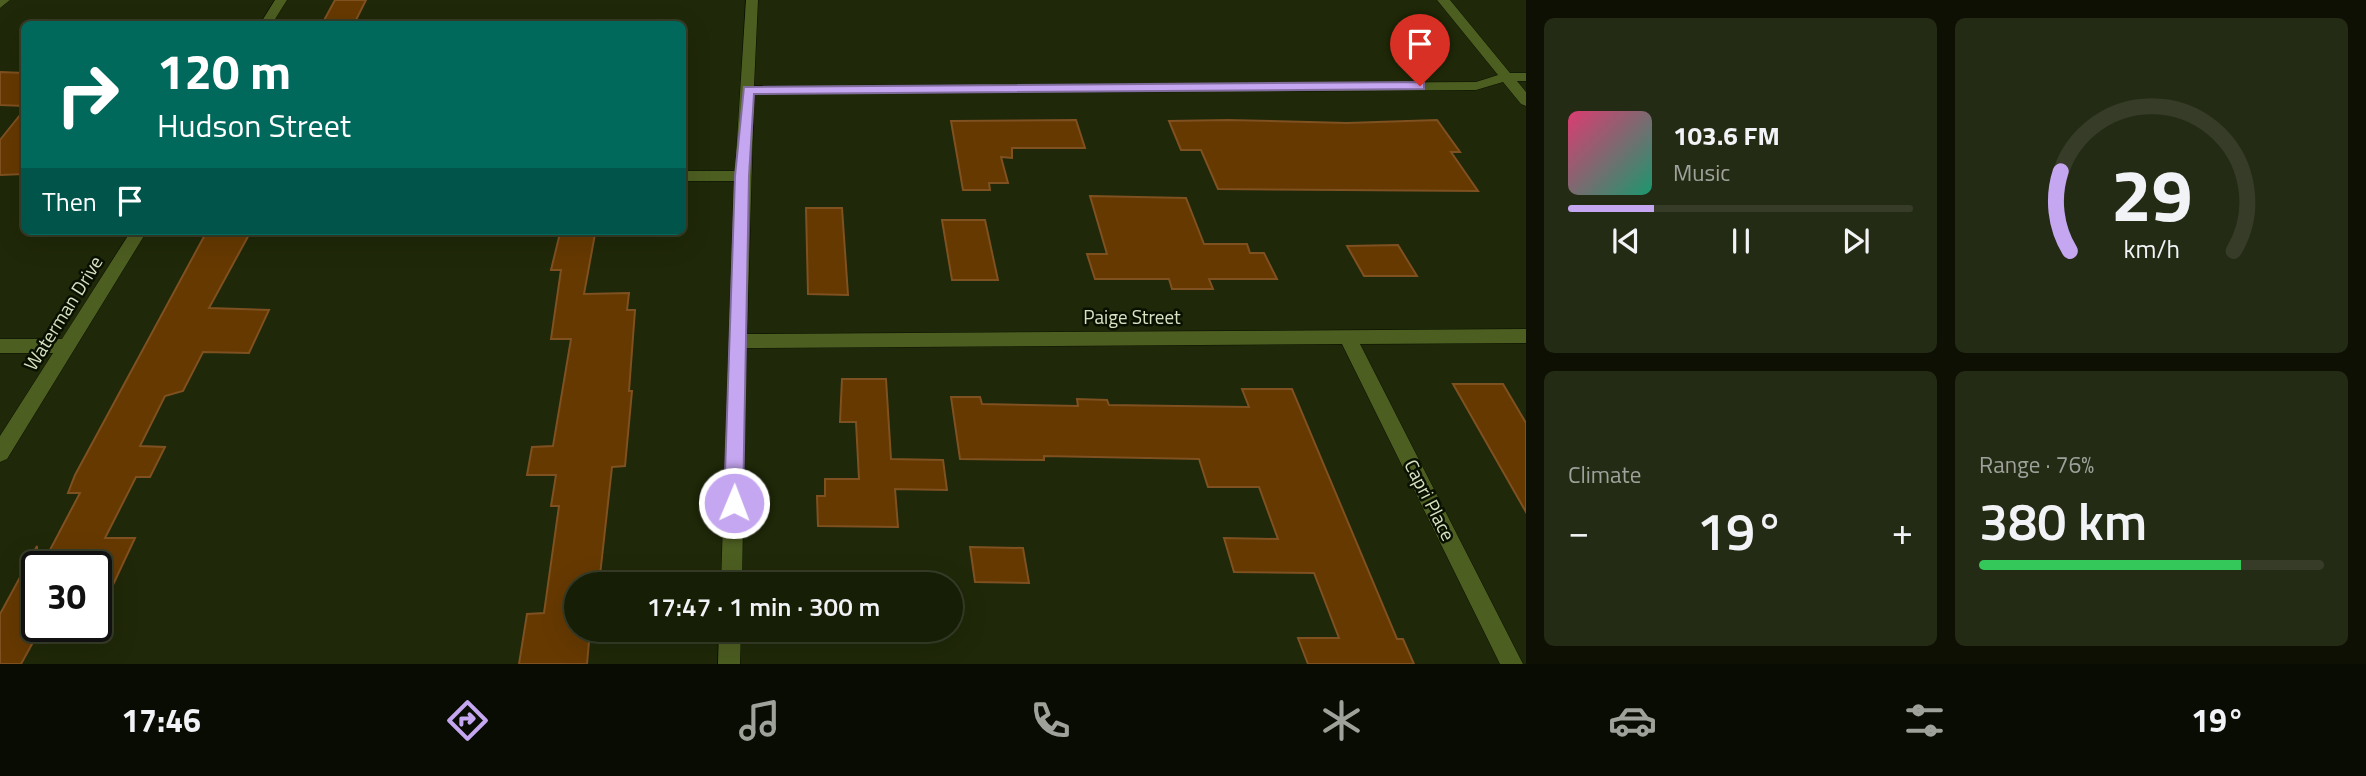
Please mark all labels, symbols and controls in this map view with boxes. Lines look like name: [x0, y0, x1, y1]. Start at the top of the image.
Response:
pin: [1390, 14, 1450, 86]
icon: arrive: [1401, 25, 1439, 63]
text: 120 m: [157, 33, 291, 108]
icon: right: [42, 49, 133, 140]
text: Hudson Street: [157, 101, 351, 149]
text: 103.6 FM: [1673, 116, 1780, 155]
text: 29: [2111, 140, 2192, 250]
text: Music: [1673, 155, 1730, 190]
text: Then: [42, 182, 97, 221]
icon: arrive: [111, 182, 149, 220]
icon: previous: [1607, 222, 1645, 260]
icon: pause: [1722, 222, 1760, 260]
icon: next: [1837, 222, 1875, 260]
text: km/h: [2123, 230, 2180, 268]
street label: Waterman Drive: [16, 250, 109, 376]
street label: Paige Street: [1083, 302, 1181, 331]
text: Range · 76%: [1979, 447, 2094, 482]
street label: Capri Place: [1398, 454, 1463, 545]
text: Climate: [1568, 457, 1641, 492]
position arrow: [697, 466, 771, 540]
text: 380 km: [1979, 481, 2147, 560]
text: 19°: [1697, 491, 1784, 570]
text: −: [1568, 502, 1589, 560]
text: +: [1892, 502, 1913, 560]
speed limit sign: 30: [21, 551, 112, 642]
text: 17:47 · 1 min · 300 m: [647, 587, 880, 626]
text: 17:46: [121, 696, 201, 744]
icon: directions: [443, 696, 492, 745]
icon: music: [735, 696, 784, 745]
icon: phone: [1026, 696, 1075, 745]
icon: climate: [1317, 696, 1366, 745]
icon: car: [1608, 696, 1657, 745]
icon: filters: [1900, 696, 1949, 745]
text: 19°: [2191, 696, 2245, 744]

